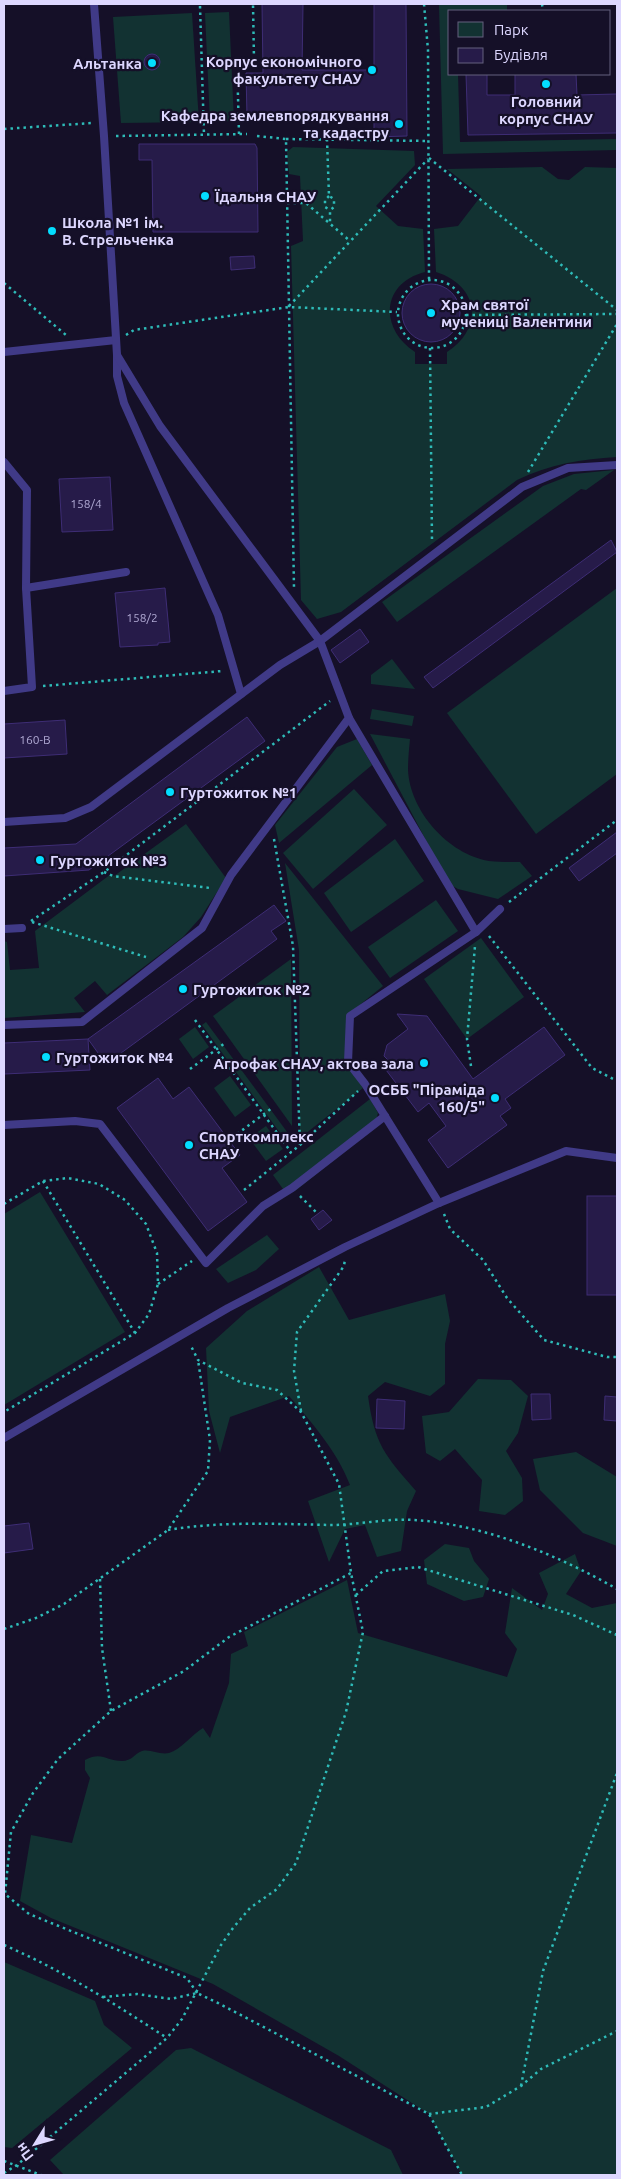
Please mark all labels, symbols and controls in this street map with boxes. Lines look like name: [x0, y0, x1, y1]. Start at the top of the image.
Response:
legend: [448, 10, 611, 75]
text: Парк: [494, 21, 529, 38]
text: Будівля: [494, 46, 548, 63]
place label: Корпус економічного факультету СНАУ: [206, 53, 363, 87]
place label: Альтанка: [73, 55, 142, 72]
marker: Альтанка: [146, 57, 158, 69]
marker: Корпус економічного факультету СНАУ: [366, 64, 378, 76]
marker: Головний корпус СНАУ: [540, 78, 552, 90]
place label: Головний корпус СНАУ: [499, 93, 594, 127]
place label: Кафедра землевпорядкування та кадастру: [161, 107, 389, 141]
marker: Кафедра землевпорядкування та кадастру: [393, 118, 405, 130]
place label: Їдальня СНАУ: [214, 188, 317, 205]
marker: Їдальня СНАУ: [199, 190, 211, 202]
place label: Школа №1 ім. В. Стрельченка: [62, 214, 174, 248]
marker: Школа №1 ім. В. Стрельченка: [46, 225, 58, 237]
place label: Храм святої мучениці Валентини: [441, 296, 592, 330]
marker: Храм святої мучениці Валентини: [425, 307, 437, 319]
house number: 158/4: [70, 497, 102, 510]
house number: 158/2: [126, 611, 158, 624]
house number: 160-В: [19, 733, 51, 746]
place label: Гуртожиток №1: [180, 784, 297, 801]
marker: Гуртожиток №1: [164, 786, 176, 798]
place label: Гуртожиток №3: [50, 852, 167, 869]
marker: Гуртожиток №3: [34, 854, 46, 866]
place label: Гуртожиток №2: [193, 981, 310, 998]
marker: Гуртожиток №2: [177, 983, 189, 995]
place label: Гуртожиток №4: [56, 1049, 173, 1066]
marker: Гуртожиток №4: [40, 1051, 52, 1063]
place label: Агрофак СНАУ, актова зала: [214, 1055, 414, 1072]
marker: Агрофак СНАУ, актова зала: [418, 1057, 430, 1069]
place label: ОСББ "Піраміда 160/5": [369, 1081, 485, 1115]
marker: ОСББ "Піраміда 160/5": [489, 1092, 501, 1104]
place label: Спорткомплекс СНАУ: [199, 1128, 314, 1162]
marker: Спорткомплекс СНАУ: [183, 1139, 195, 1151]
north arrow: [10, 2119, 60, 2169]
text: Пн: [13, 2140, 37, 2164]

